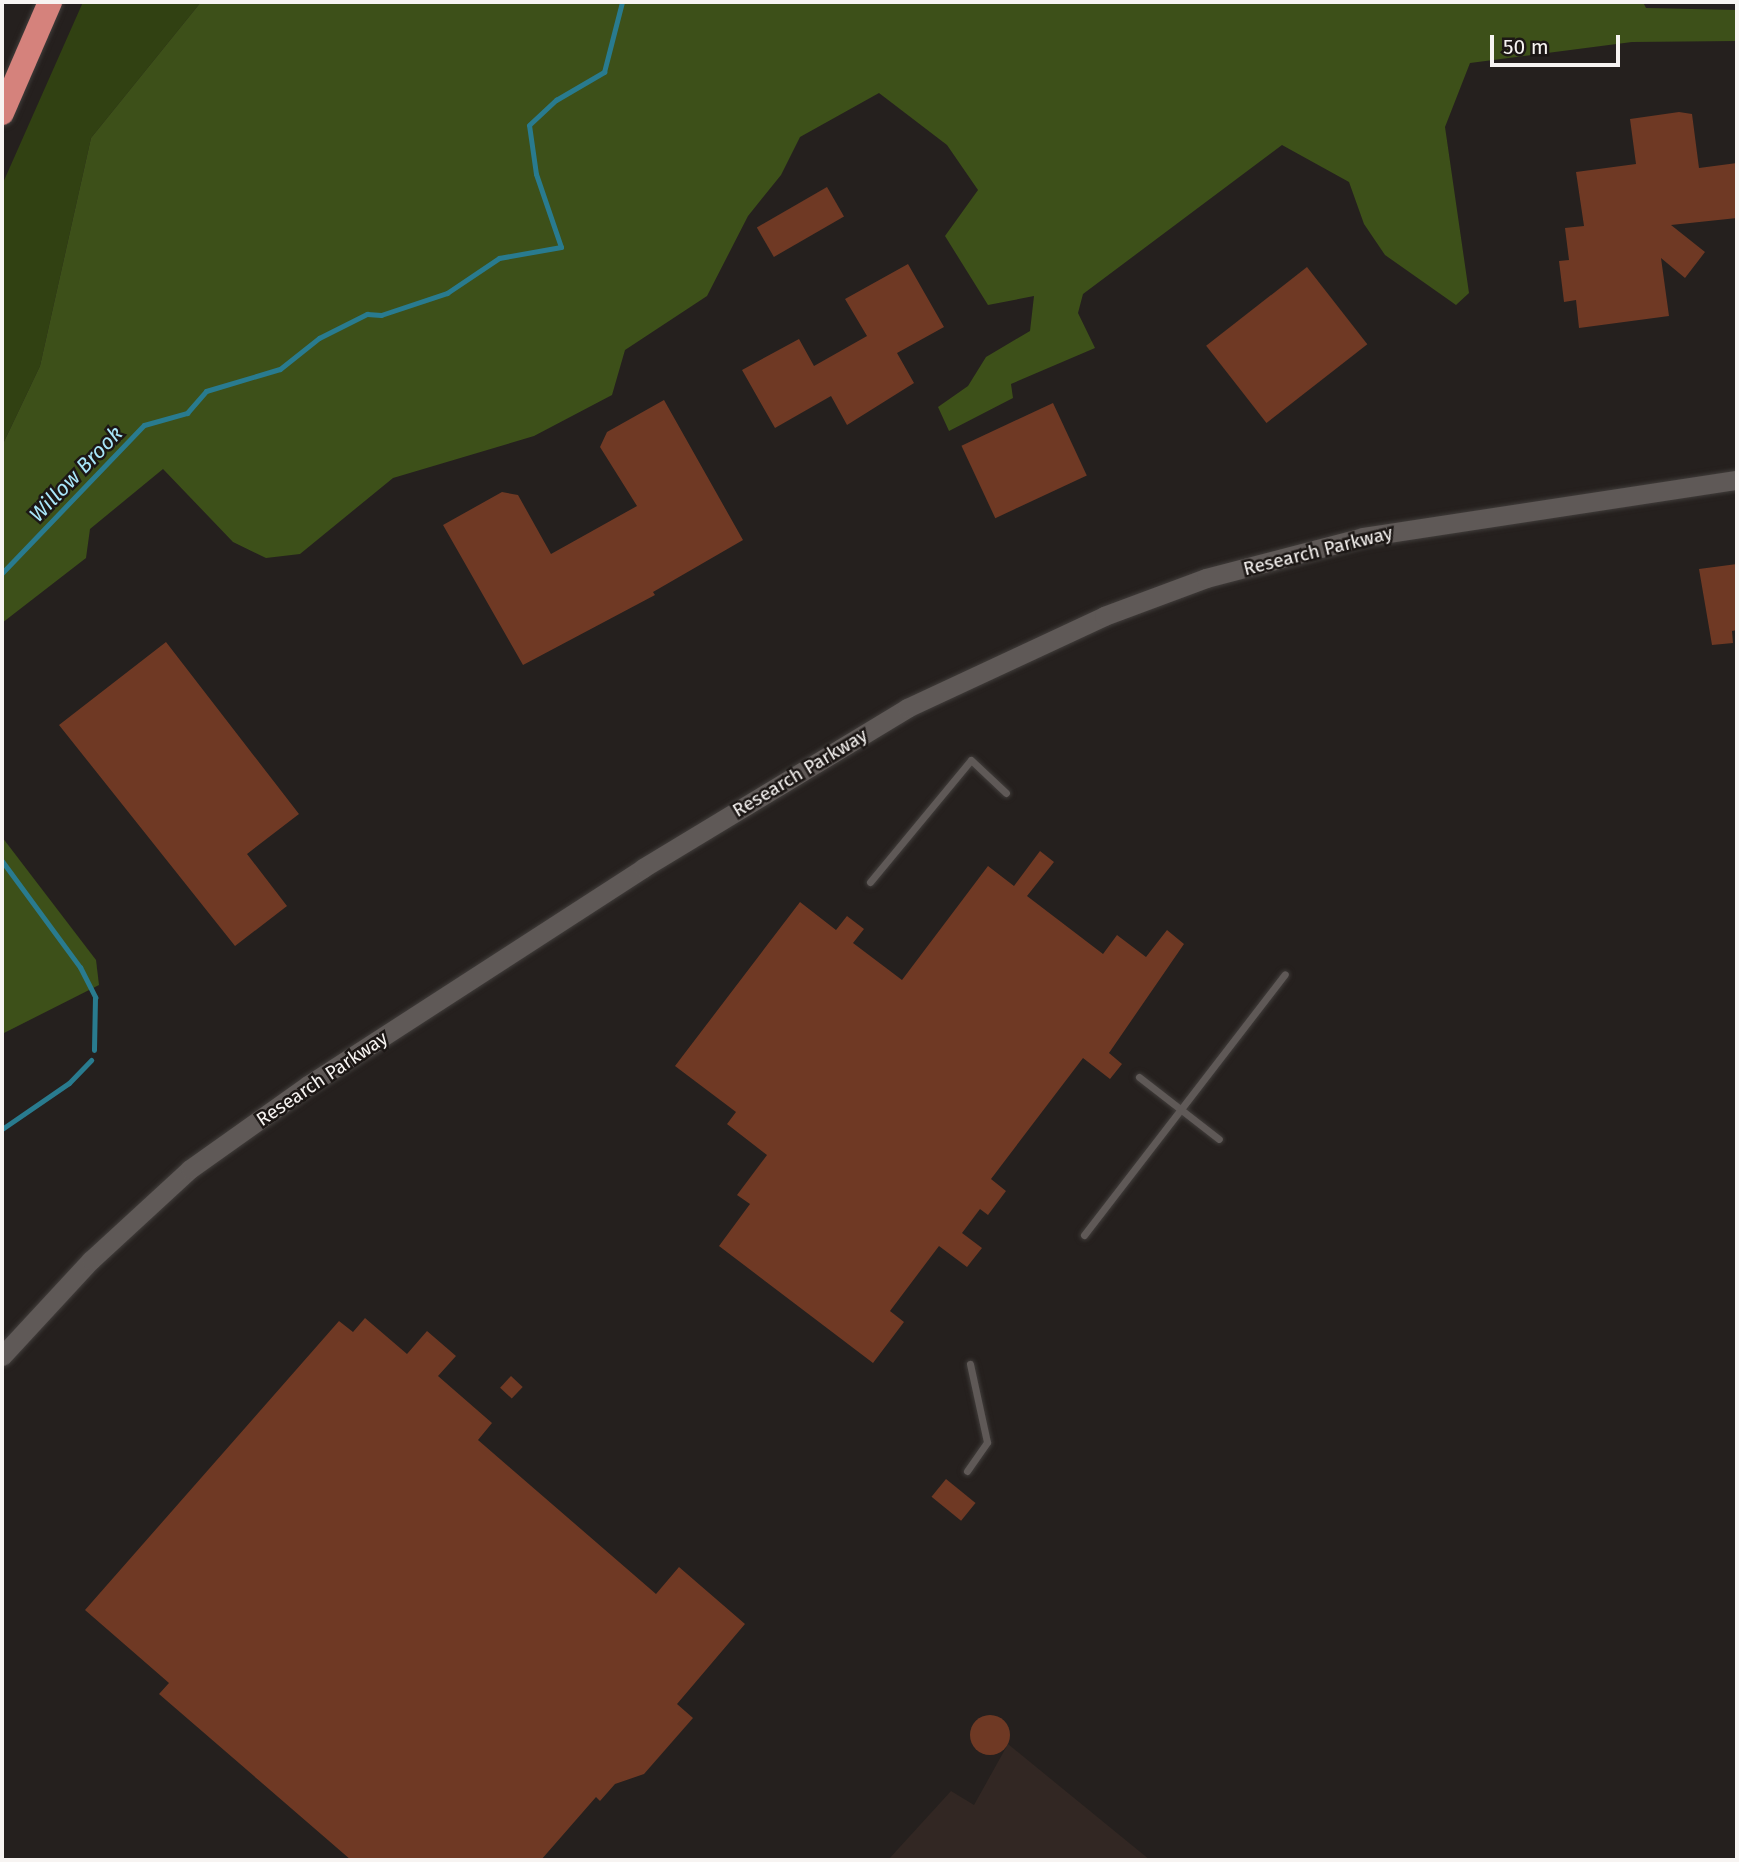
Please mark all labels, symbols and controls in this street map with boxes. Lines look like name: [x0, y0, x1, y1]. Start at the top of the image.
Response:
scale bar: [1494, 21, 1624, 65]
text: 50 m: [1503, 34, 1549, 60]
water label: Willow Brook: [24, 421, 128, 527]
street label: Research Parkway: [1241, 521, 1395, 581]
street label: Research Parkway: [728, 724, 872, 822]
street label: Research Parkway: [252, 1027, 392, 1131]

